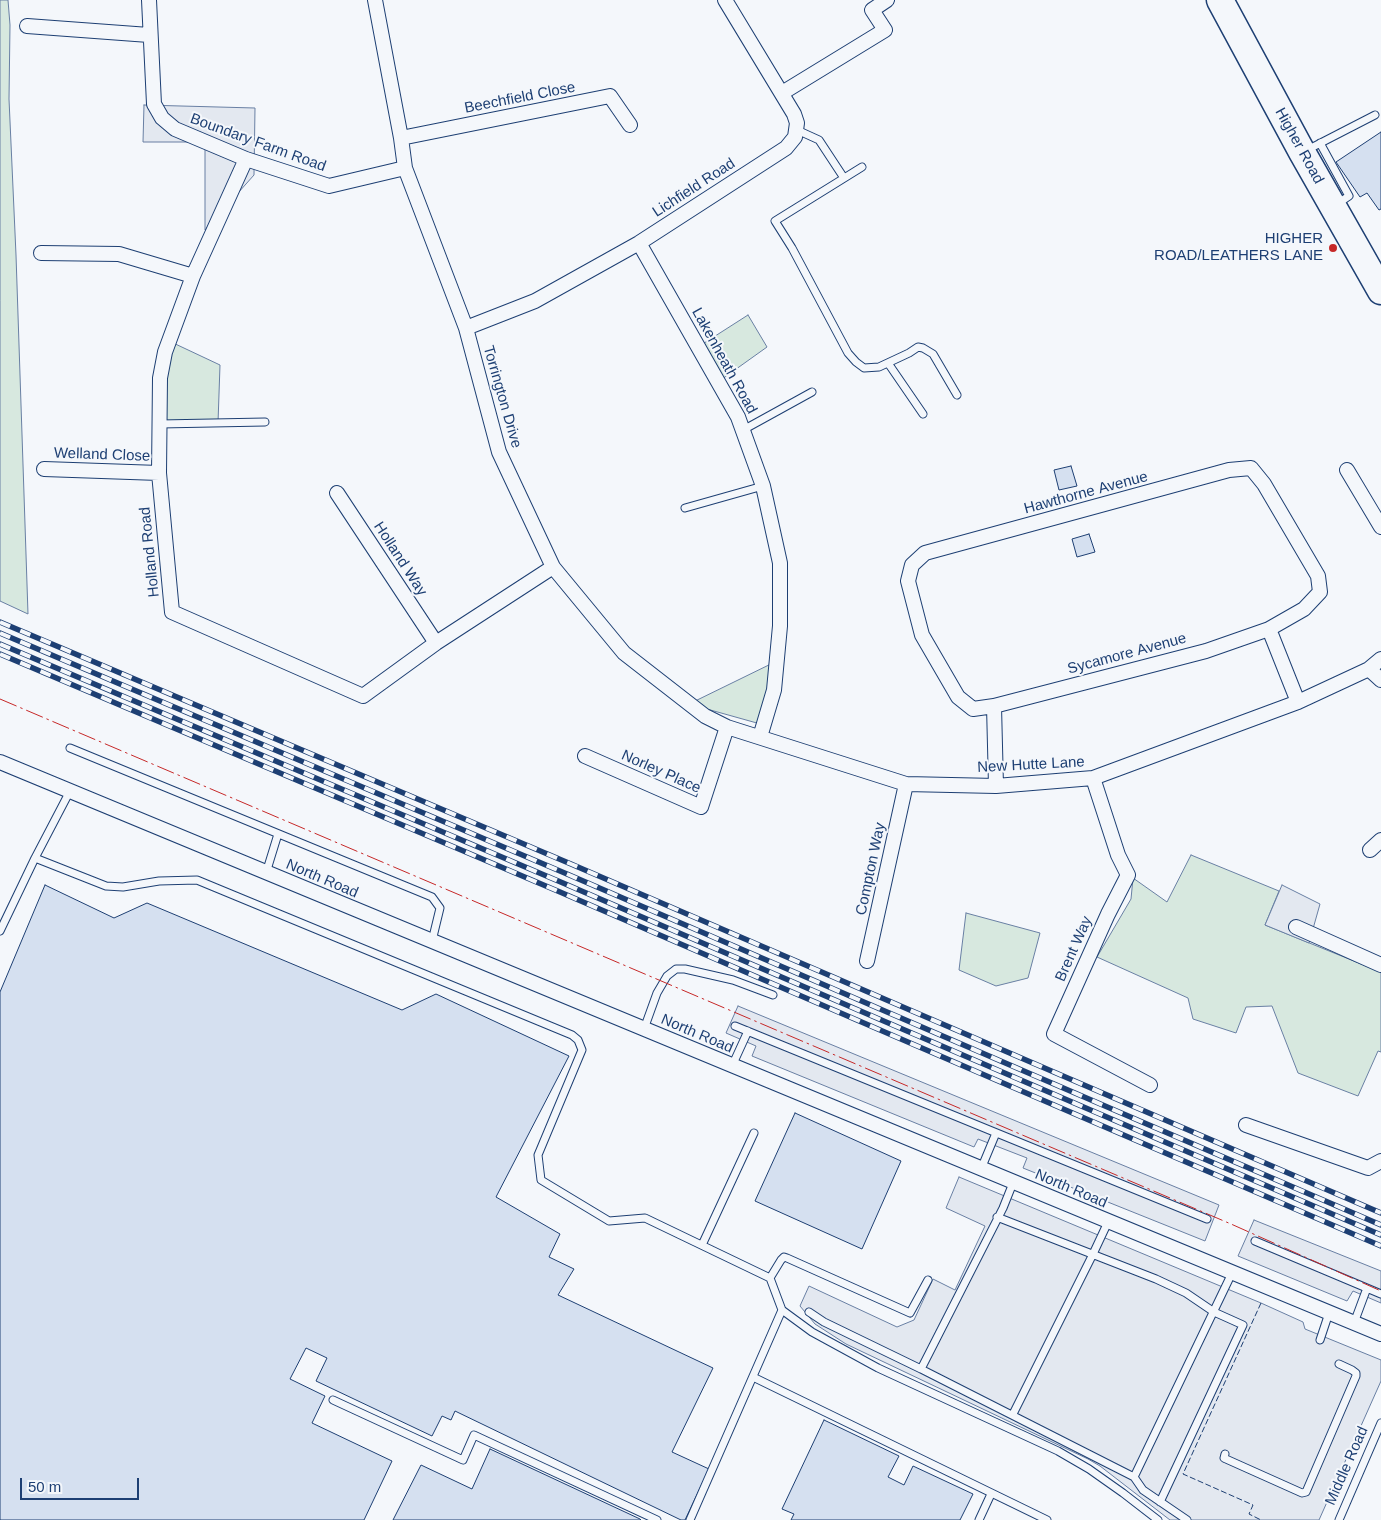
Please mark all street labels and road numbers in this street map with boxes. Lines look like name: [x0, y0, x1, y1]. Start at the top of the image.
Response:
street label: Beechfield Close: [463, 78, 577, 118]
street label: Higher Road: [1271, 105, 1327, 187]
street label: Boundary Farm Road: [188, 110, 328, 176]
street label: Lichfield Road: [649, 155, 739, 221]
street label: Lakenheath Road: [687, 305, 761, 417]
street label: Torrington Drive: [479, 344, 525, 450]
street label: Welland Close: [53, 444, 151, 466]
street label: Hawthorne Avenue: [1022, 468, 1150, 518]
street label: Holland Road: [136, 506, 164, 598]
street label: Holland Way: [369, 519, 431, 599]
street label: Sycamore Avenue: [1066, 629, 1188, 679]
street label: Norley Place: [618, 746, 704, 798]
street label: New Hutte Lane: [977, 753, 1085, 777]
street label: Compton Way: [852, 821, 890, 917]
street label: North Road: [283, 856, 361, 902]
street label: Brent Way: [1052, 914, 1096, 984]
street label: North Road: [658, 1011, 736, 1057]
street label: North Road: [1032, 1166, 1110, 1212]
street label: Middle Road: [1322, 1424, 1372, 1508]

